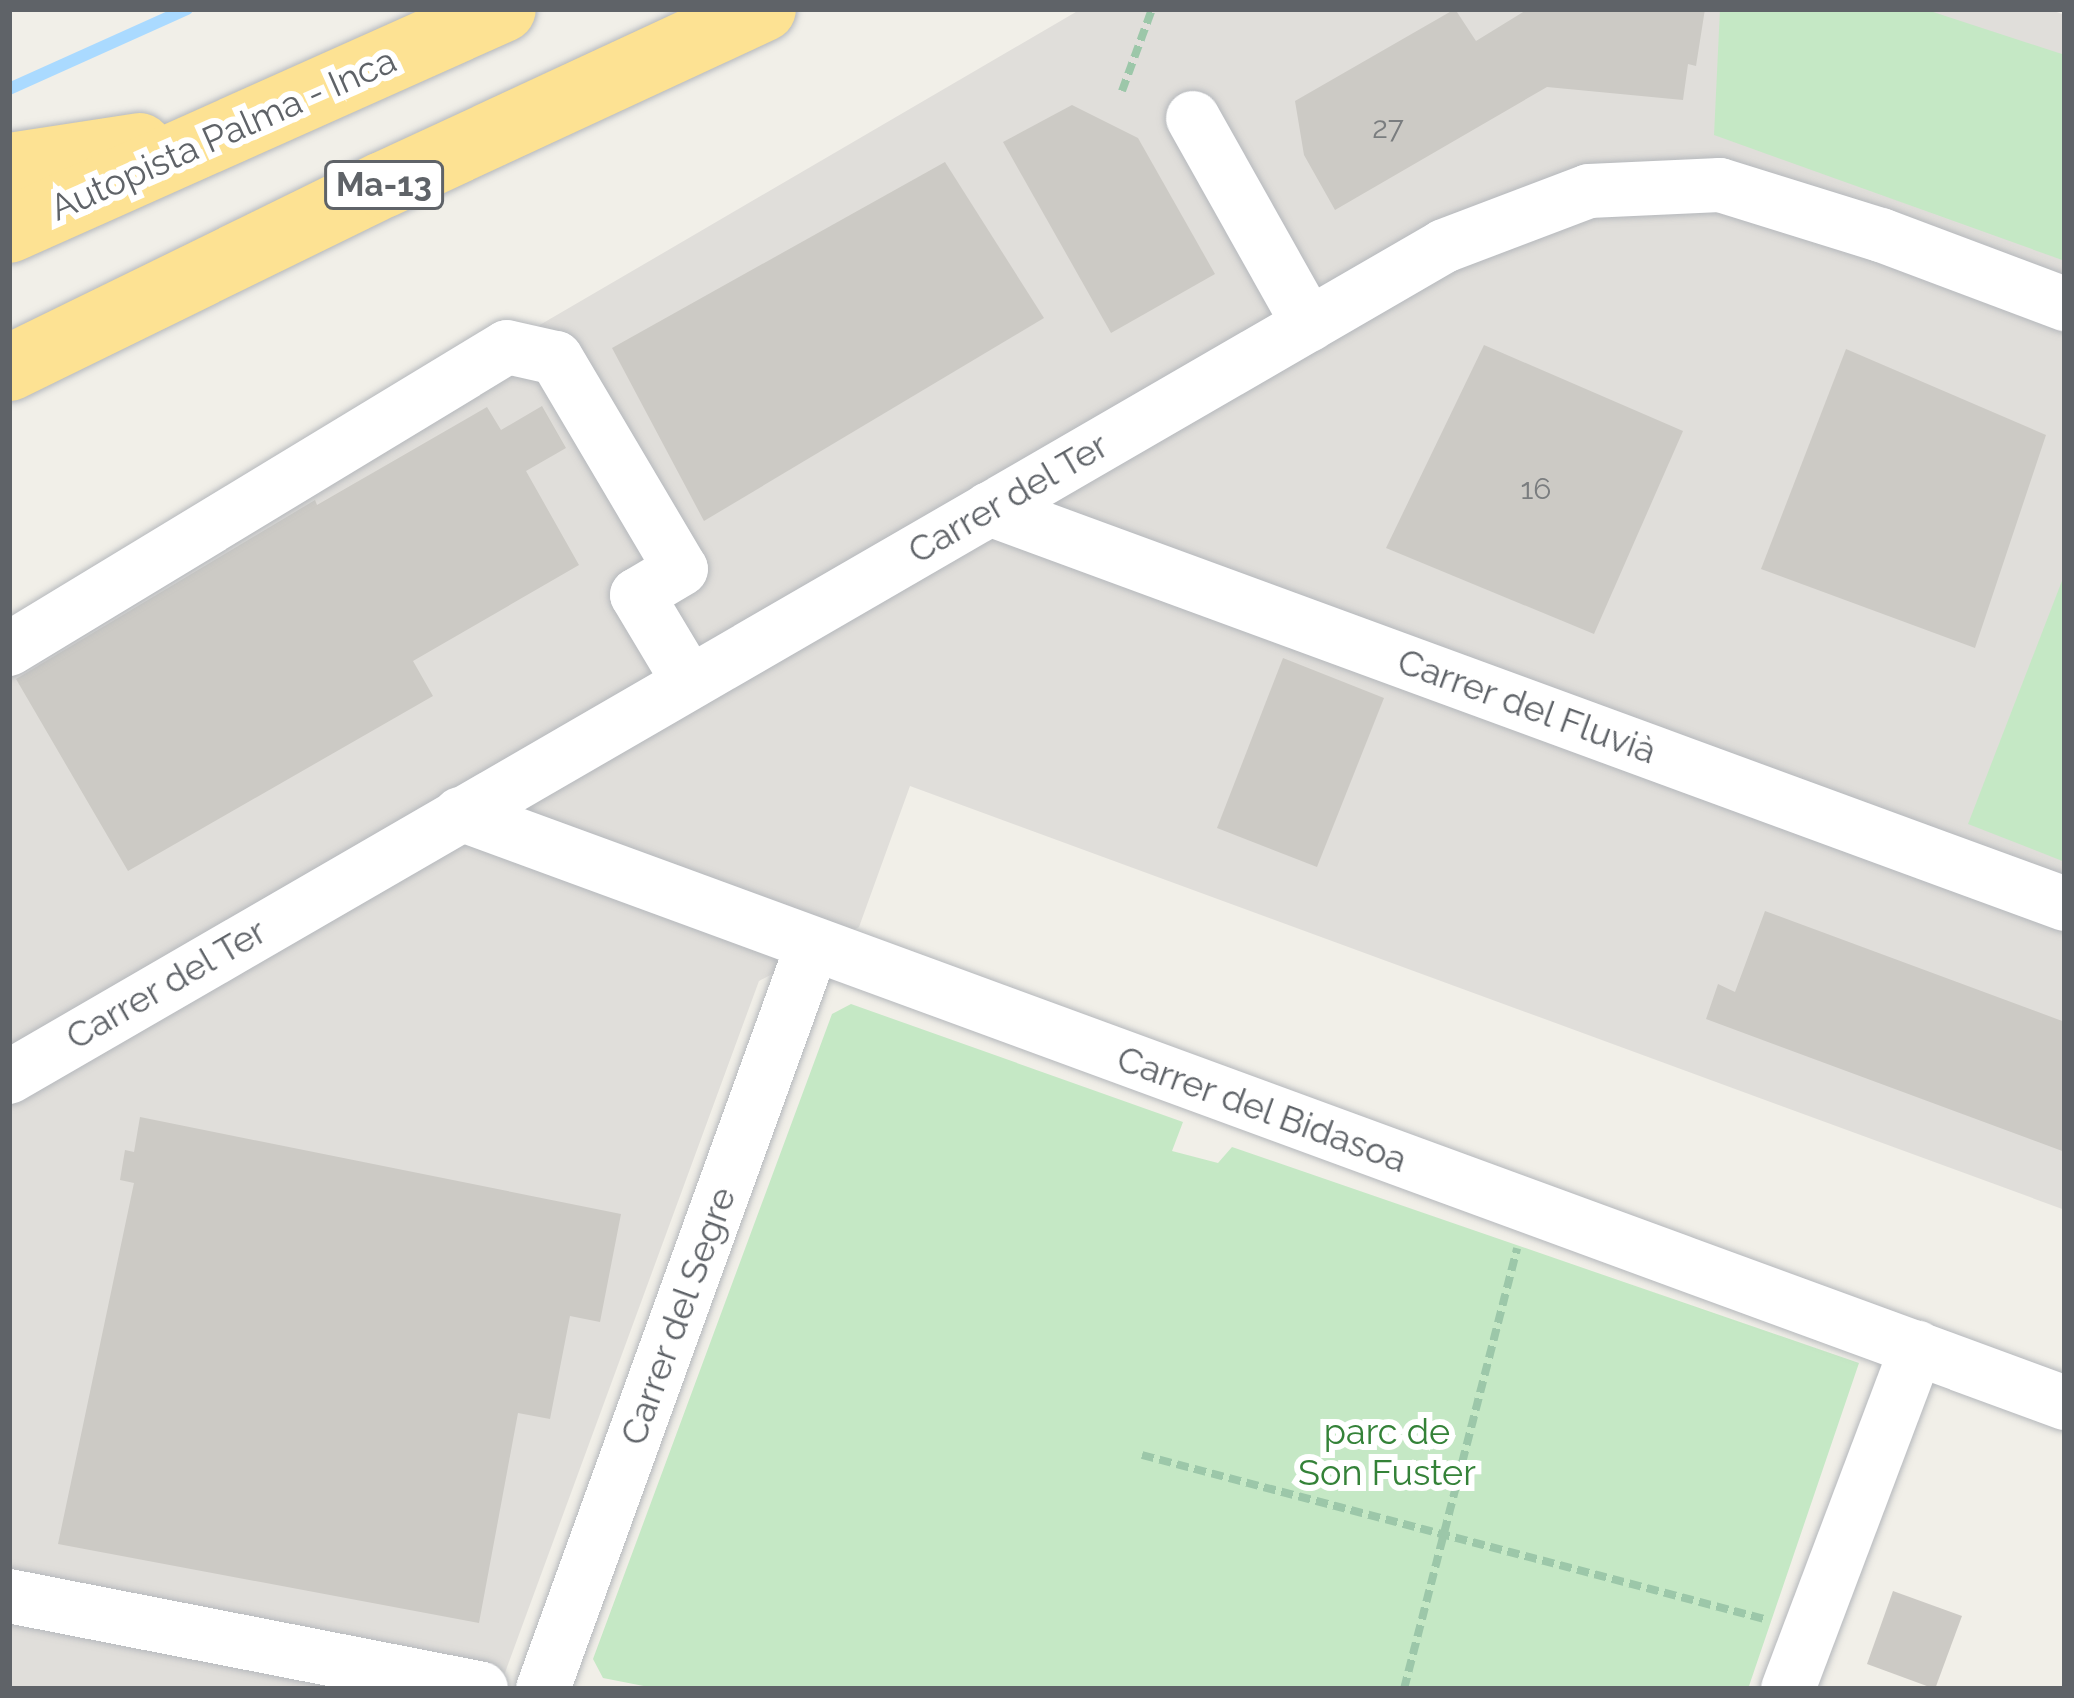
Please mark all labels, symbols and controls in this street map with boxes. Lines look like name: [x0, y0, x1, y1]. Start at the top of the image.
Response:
street label: Autopista Palma - Inca: [43, 38, 403, 230]
house number: 27: [1372, 110, 1404, 146]
road number: Ma-13: [324, 158, 444, 212]
street label: Carrer del Ter: [899, 423, 1117, 573]
house number: 16: [1521, 471, 1551, 507]
street label: Carrer del Fluvià: [1391, 639, 1663, 773]
street label: Carrer del Ter: [57, 909, 275, 1059]
street label: Carrer del Bidasoa: [1111, 1036, 1413, 1182]
street label: Carrer del Segre: [611, 1180, 745, 1452]
park label: parc de Son Fuster: [1298, 1409, 1476, 1494]

